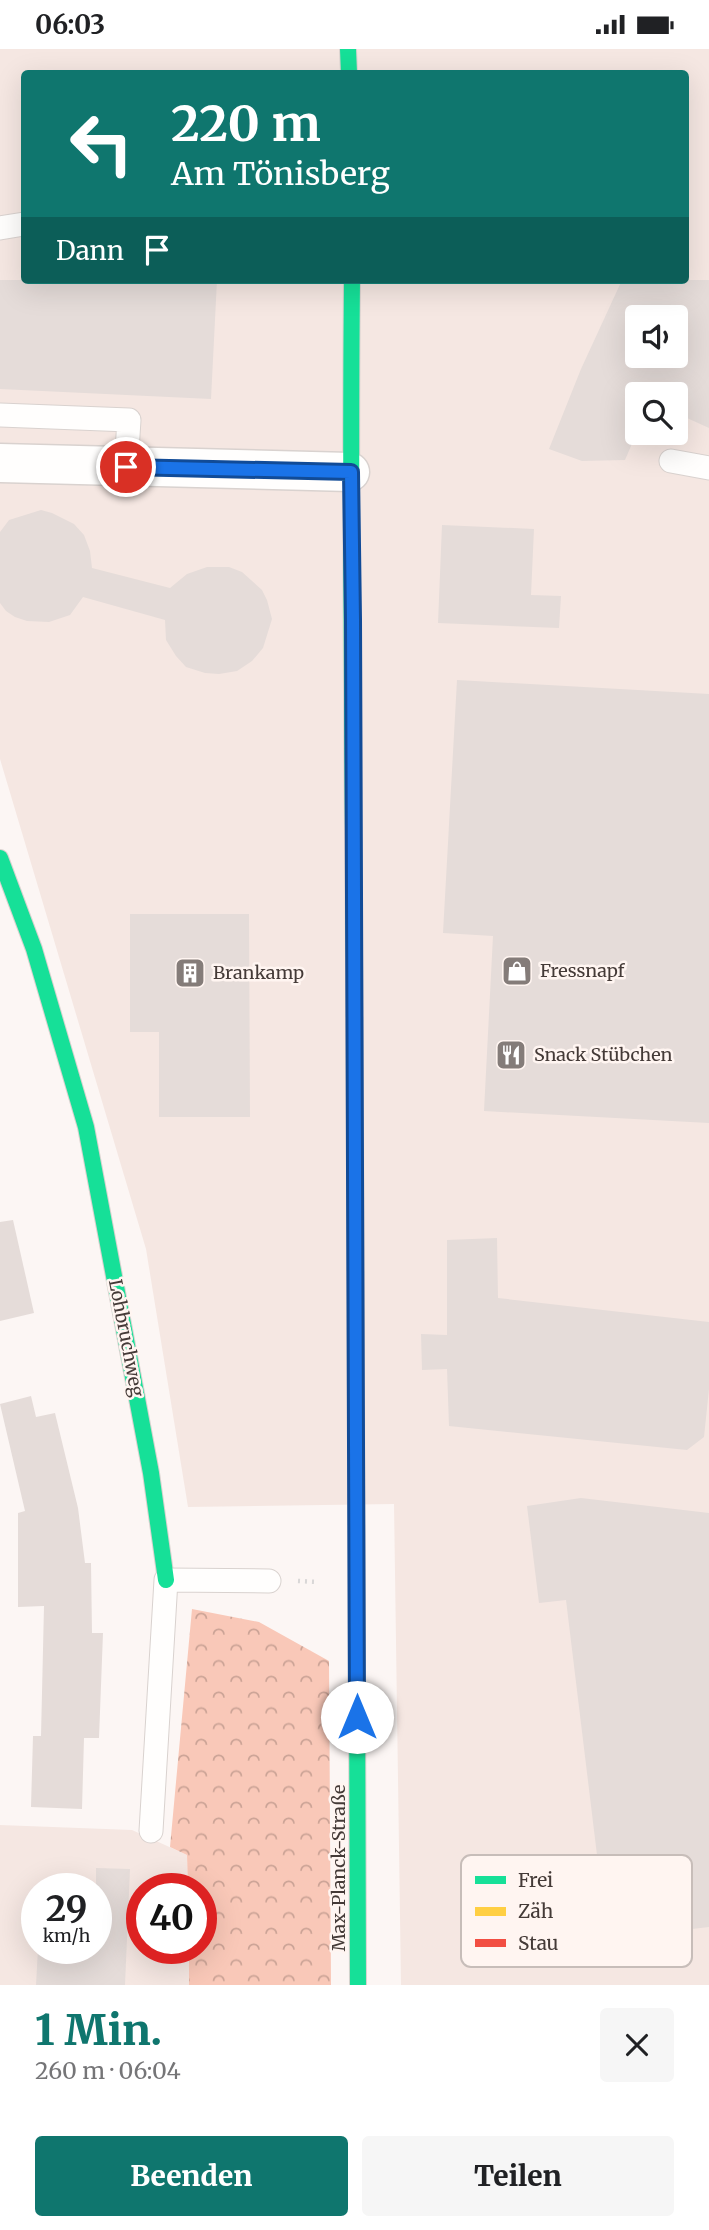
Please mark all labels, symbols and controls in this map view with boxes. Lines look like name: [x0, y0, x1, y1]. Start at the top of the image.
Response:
text: 06:03: [35, 8, 105, 41]
text: 220 m: [171, 93, 321, 154]
icon: left: [56, 98, 147, 189]
text: Am Tönisberg: [171, 154, 390, 194]
icon: arrive: [138, 231, 176, 269]
text: Dann: [56, 234, 124, 267]
map controls: [625, 305, 688, 445]
button: sound: [625, 305, 688, 368]
button: search: [625, 382, 688, 445]
pin: [96, 437, 156, 497]
icon: arrive: [107, 448, 145, 486]
shop icon: Fressnapf: [500, 954, 534, 988]
building icon: Brankamp: [173, 956, 207, 990]
place label: Fressnapf: [540, 959, 626, 982]
place label: Brankamp: [213, 961, 304, 984]
restaurant icon: Snack Stübchen: [494, 1038, 528, 1072]
place label: Snack Stübchen: [534, 1043, 673, 1066]
street label: Lohbruchweg: [104, 1277, 149, 1399]
position arrow: [320, 1680, 394, 1754]
street label: Max-Planck-Straße: [327, 1785, 350, 1951]
legend: [461, 1855, 692, 1967]
text: Frei: [518, 1868, 553, 1892]
speed limit sign: 40: [126, 1873, 217, 1964]
text: 29: [46, 1887, 87, 1931]
text: Zäh: [518, 1899, 554, 1923]
text: km/h: [43, 1924, 90, 1947]
text: Stau: [518, 1931, 559, 1955]
text: 1 Min.: [35, 2004, 162, 2056]
button: close: [600, 2008, 674, 2082]
text: 260 m · 06:04: [35, 2056, 181, 2085]
button: Beenden: [35, 2136, 348, 2216]
button: Teilen: [362, 2136, 674, 2216]

